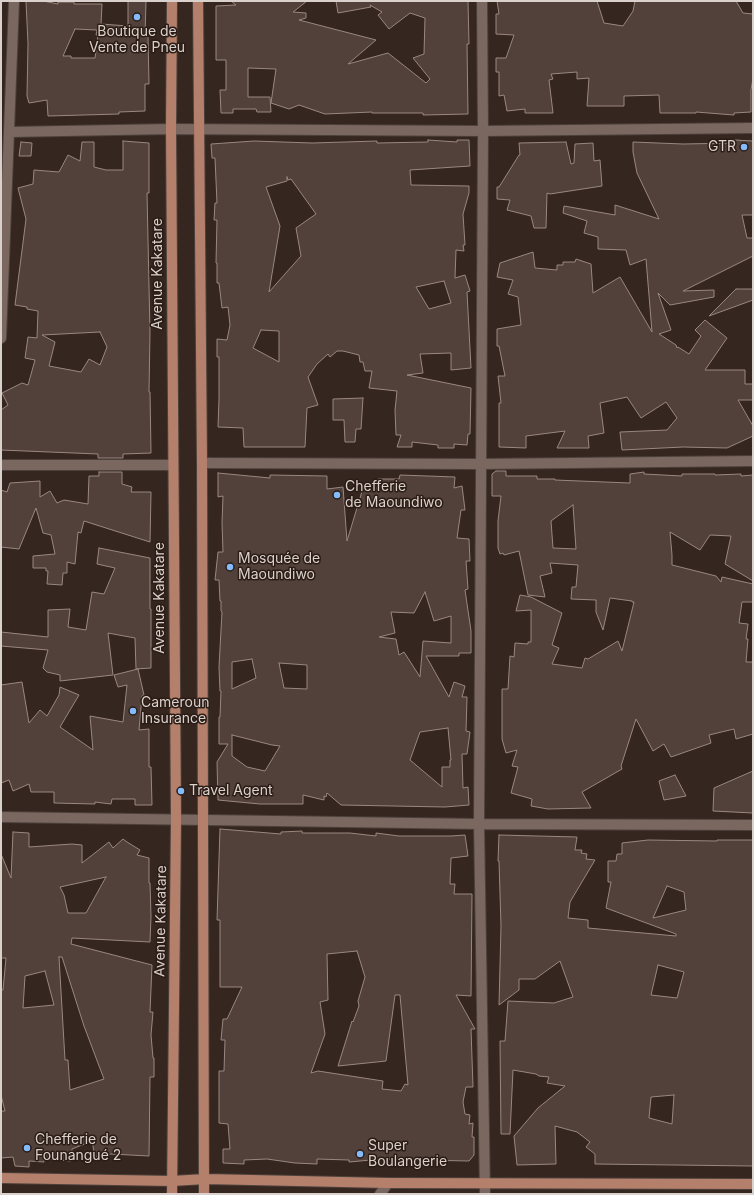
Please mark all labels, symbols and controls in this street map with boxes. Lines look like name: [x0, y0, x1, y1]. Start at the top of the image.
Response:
marker: Boutique de Vente de Pneu: [132, 12, 142, 22]
place label: Boutique de Vente de Pneu: [89, 24, 185, 56]
place label: GTR: [708, 139, 736, 155]
marker: GTR: [739, 142, 749, 152]
street label: Avenue Kakatare: [150, 218, 166, 330]
place label: Chefferie de Maoundiwo: [345, 479, 443, 512]
marker: Chefferie de Maoundiwo: [332, 490, 342, 500]
street label: Avenue Kakatare: [152, 542, 168, 654]
place label: Mosquée de Maoundiwo: [238, 551, 320, 584]
marker: Mosquée de Maoundiwo: [225, 562, 235, 572]
place label: Cameroun Insurance: [141, 695, 209, 728]
marker: Cameroun Insurance: [128, 706, 138, 716]
place label: Travel Agent: [189, 783, 273, 799]
marker: Travel Agent: [176, 786, 186, 796]
street label: Avenue Kakatare: [152, 865, 170, 977]
place label: Chefferie de Founangué 2: [35, 1132, 121, 1164]
place label: Super Boulangerie: [368, 1138, 447, 1170]
marker: Chefferie de Founangué 2: [22, 1143, 32, 1153]
marker: Super Boulangerie: [355, 1149, 365, 1159]

